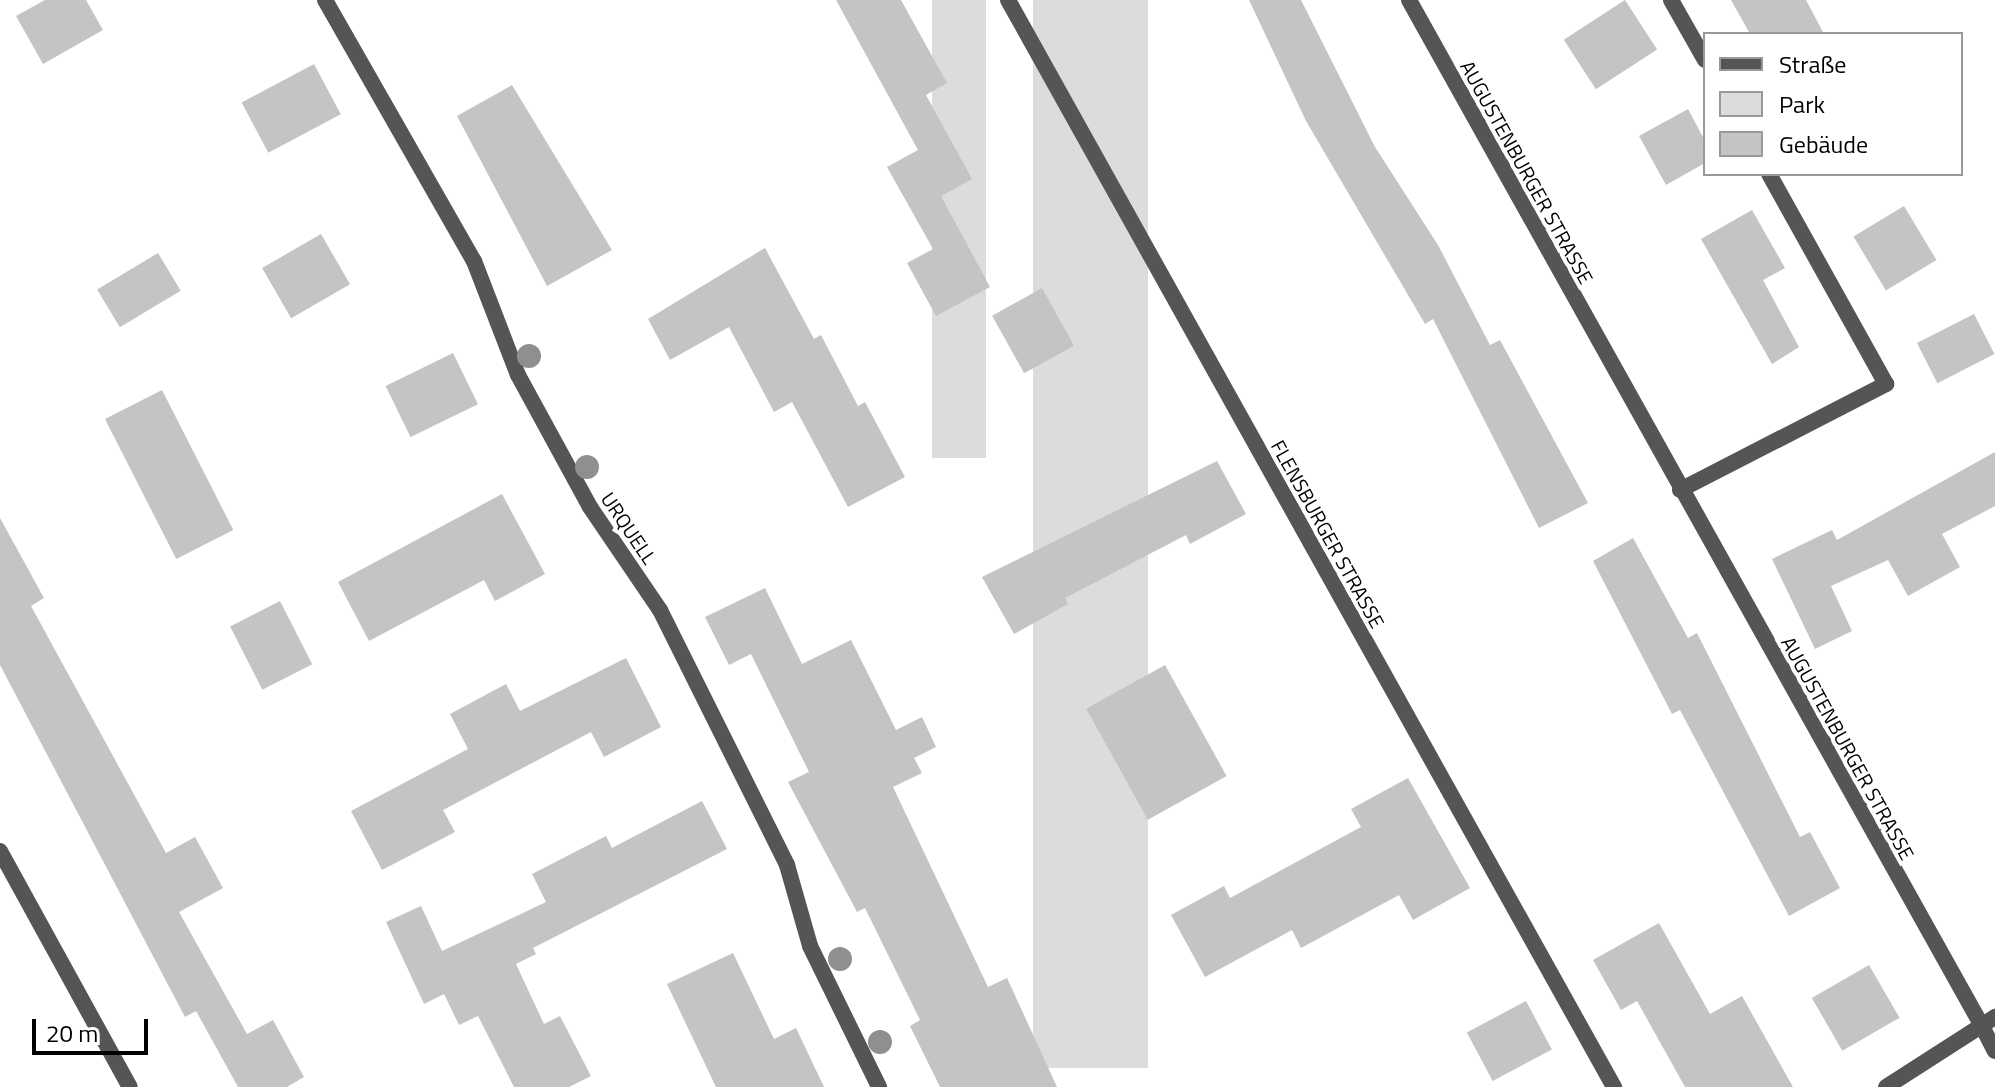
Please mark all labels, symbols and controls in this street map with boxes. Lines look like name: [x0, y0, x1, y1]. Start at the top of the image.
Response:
legend: [1703, 32, 1963, 176]
text: Straße: [1779, 46, 1846, 82]
street label: AUGUSTENBURGER STRASSE: [1456, 56, 1598, 288]
text: Park: [1779, 86, 1825, 122]
text: Gebäude: [1779, 126, 1868, 162]
street label: FLENSBURGER STRASSE: [1266, 436, 1390, 632]
street label: URQUELL: [596, 488, 662, 568]
street label: AUGUSTENBURGER STRASSE: [1777, 632, 1919, 864]
scale bar: [36, 1003, 152, 1053]
text: 20 m: [46, 1015, 98, 1051]

